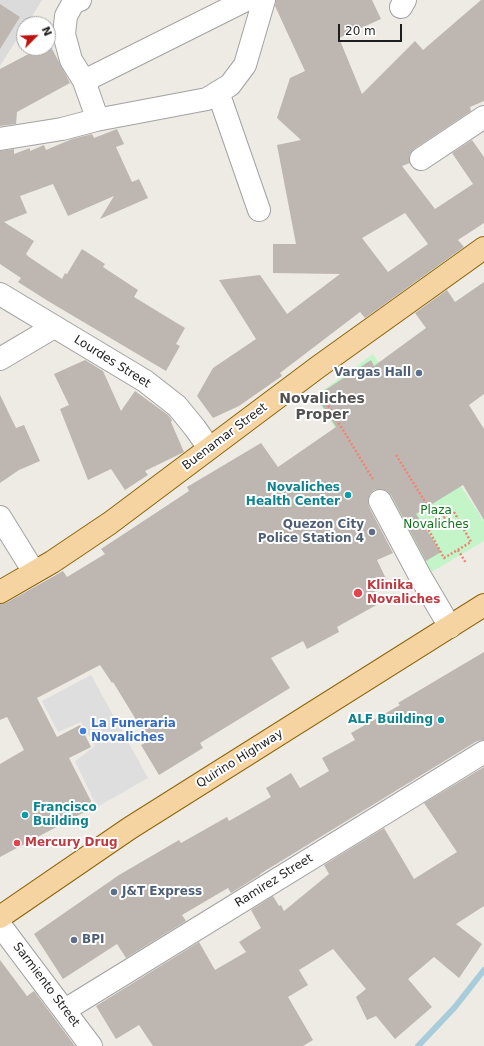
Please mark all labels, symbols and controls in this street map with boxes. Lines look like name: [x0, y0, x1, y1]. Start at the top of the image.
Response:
north arrow: [16, 16, 56, 56]
scale bar: [340, 16, 404, 42]
text: N: [39, 24, 54, 38]
text: 20 m: [345, 24, 376, 38]
street label: Lourdes Street: [71, 333, 153, 391]
place label: Vargas Hall: [334, 366, 411, 380]
marker: Vargas Hall: [414, 368, 424, 378]
district label: Novaliches Proper: [279, 391, 365, 424]
street label: Buenamar Street: [180, 400, 270, 474]
place label: Novaliches Health Center: [246, 481, 340, 509]
marker: Novaliches Health Center: [343, 490, 353, 500]
park label: Plaza Novaliches: [403, 504, 469, 532]
place label: Quezon City Police Station 4: [258, 518, 364, 546]
marker: Quezon City Police Station 4: [367, 527, 377, 537]
place label: Klinika Novaliches: [367, 579, 440, 607]
marker: Klinika Novaliches: [352, 587, 364, 599]
place label: ALF Building: [348, 713, 433, 727]
marker: ALF Building: [436, 715, 446, 725]
place label: La Funeraria Novaliches: [91, 717, 176, 745]
marker: La Funeraria Novaliches: [78, 726, 88, 736]
street label: Quirino Highway: [194, 727, 286, 791]
place label: Francisco Building: [33, 801, 97, 829]
marker: Francisco Building: [20, 810, 30, 820]
place label: Mercury Drug: [25, 836, 118, 850]
marker: Mercury Drug: [12, 838, 22, 848]
street label: Ramirez Street: [232, 851, 316, 911]
place label: J&T Express: [122, 885, 202, 899]
marker: J&T Express: [109, 887, 119, 897]
place label: BPI: [82, 933, 104, 947]
marker: BPI: [69, 935, 79, 945]
street label: Sarmiento Street: [10, 940, 82, 1030]

